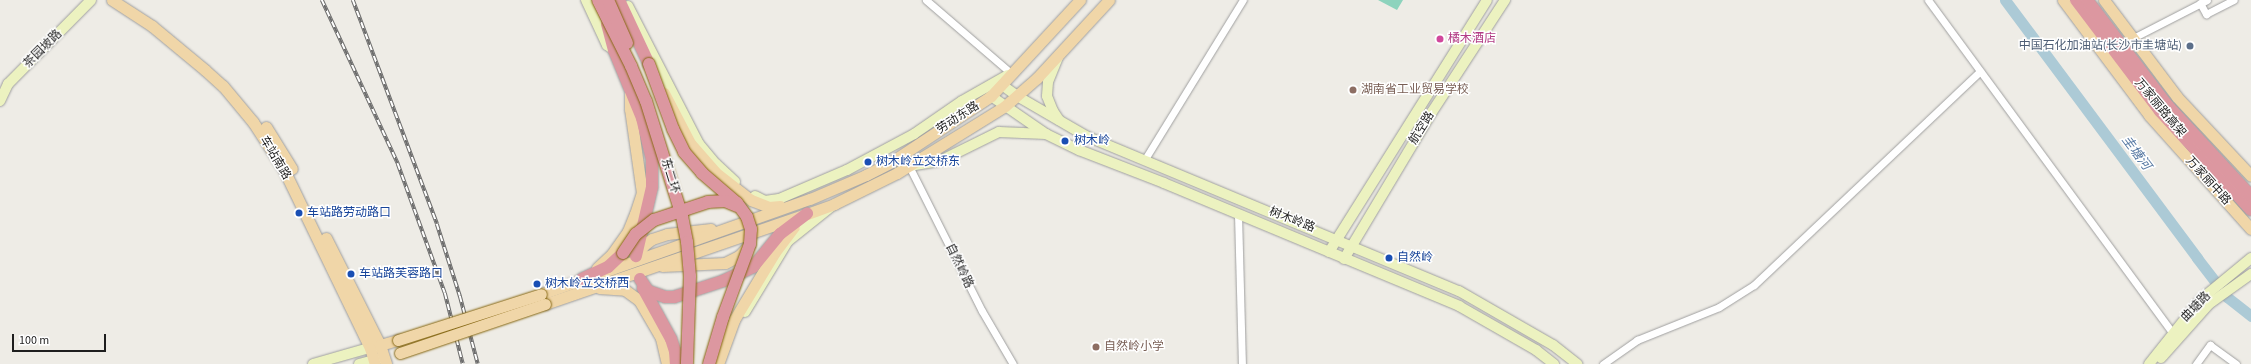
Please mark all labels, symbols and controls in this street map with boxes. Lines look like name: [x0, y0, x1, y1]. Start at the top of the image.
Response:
street label: 茶园坡路: [21, 27, 65, 71]
place label: 橘木酒店: [1448, 32, 1496, 46]
marker: 橘木酒店: [1435, 34, 1445, 44]
place label: 中国石化加油站(长沙市圭塘站): [2019, 39, 2182, 53]
marker: 中国石化加油站(长沙市圭塘站): [2185, 41, 2195, 51]
street label: 万家丽路高架: [2131, 76, 2189, 140]
place label: 湖南省工业贸易学校: [1361, 83, 1469, 97]
marker: 湖南省工业贸易学校: [1348, 85, 1358, 95]
street label: 劳动东路: [934, 99, 982, 137]
street label: 航空路: [1406, 109, 1438, 147]
water label: 圭塘河: [2118, 133, 2154, 173]
street label: 车站南路: [256, 134, 294, 182]
place label: 树木岭: [1074, 134, 1110, 148]
marker: 树木岭: [1059, 135, 1071, 147]
street label: 万家丽中路: [2183, 154, 2233, 208]
place label: 树木岭立交桥东: [876, 155, 960, 169]
street label: 东二环: [658, 157, 682, 195]
marker: 树木岭立交桥东: [863, 157, 873, 167]
street label: 树木岭路: [1267, 204, 1317, 236]
place label: 车站路劳动路口: [307, 206, 391, 220]
marker: 车站路劳动路口: [294, 208, 304, 218]
street label: 自然岭路: [942, 241, 976, 291]
place label: 自然岭: [1397, 251, 1433, 265]
marker: 自然岭: [1384, 253, 1394, 263]
place label: 车站路芙蓉路口: [359, 267, 443, 281]
marker: 车站路芙蓉路口: [346, 269, 356, 279]
place label: 树木岭立交桥西: [545, 277, 629, 291]
marker: 树木岭立交桥西: [532, 279, 542, 289]
street label: 曲塘路: [2178, 289, 2214, 325]
scale bar: [14, 326, 108, 352]
text: 100 m: [19, 332, 49, 349]
place label: 自然岭小学: [1104, 340, 1164, 354]
marker: 自然岭小学: [1091, 342, 1101, 352]

